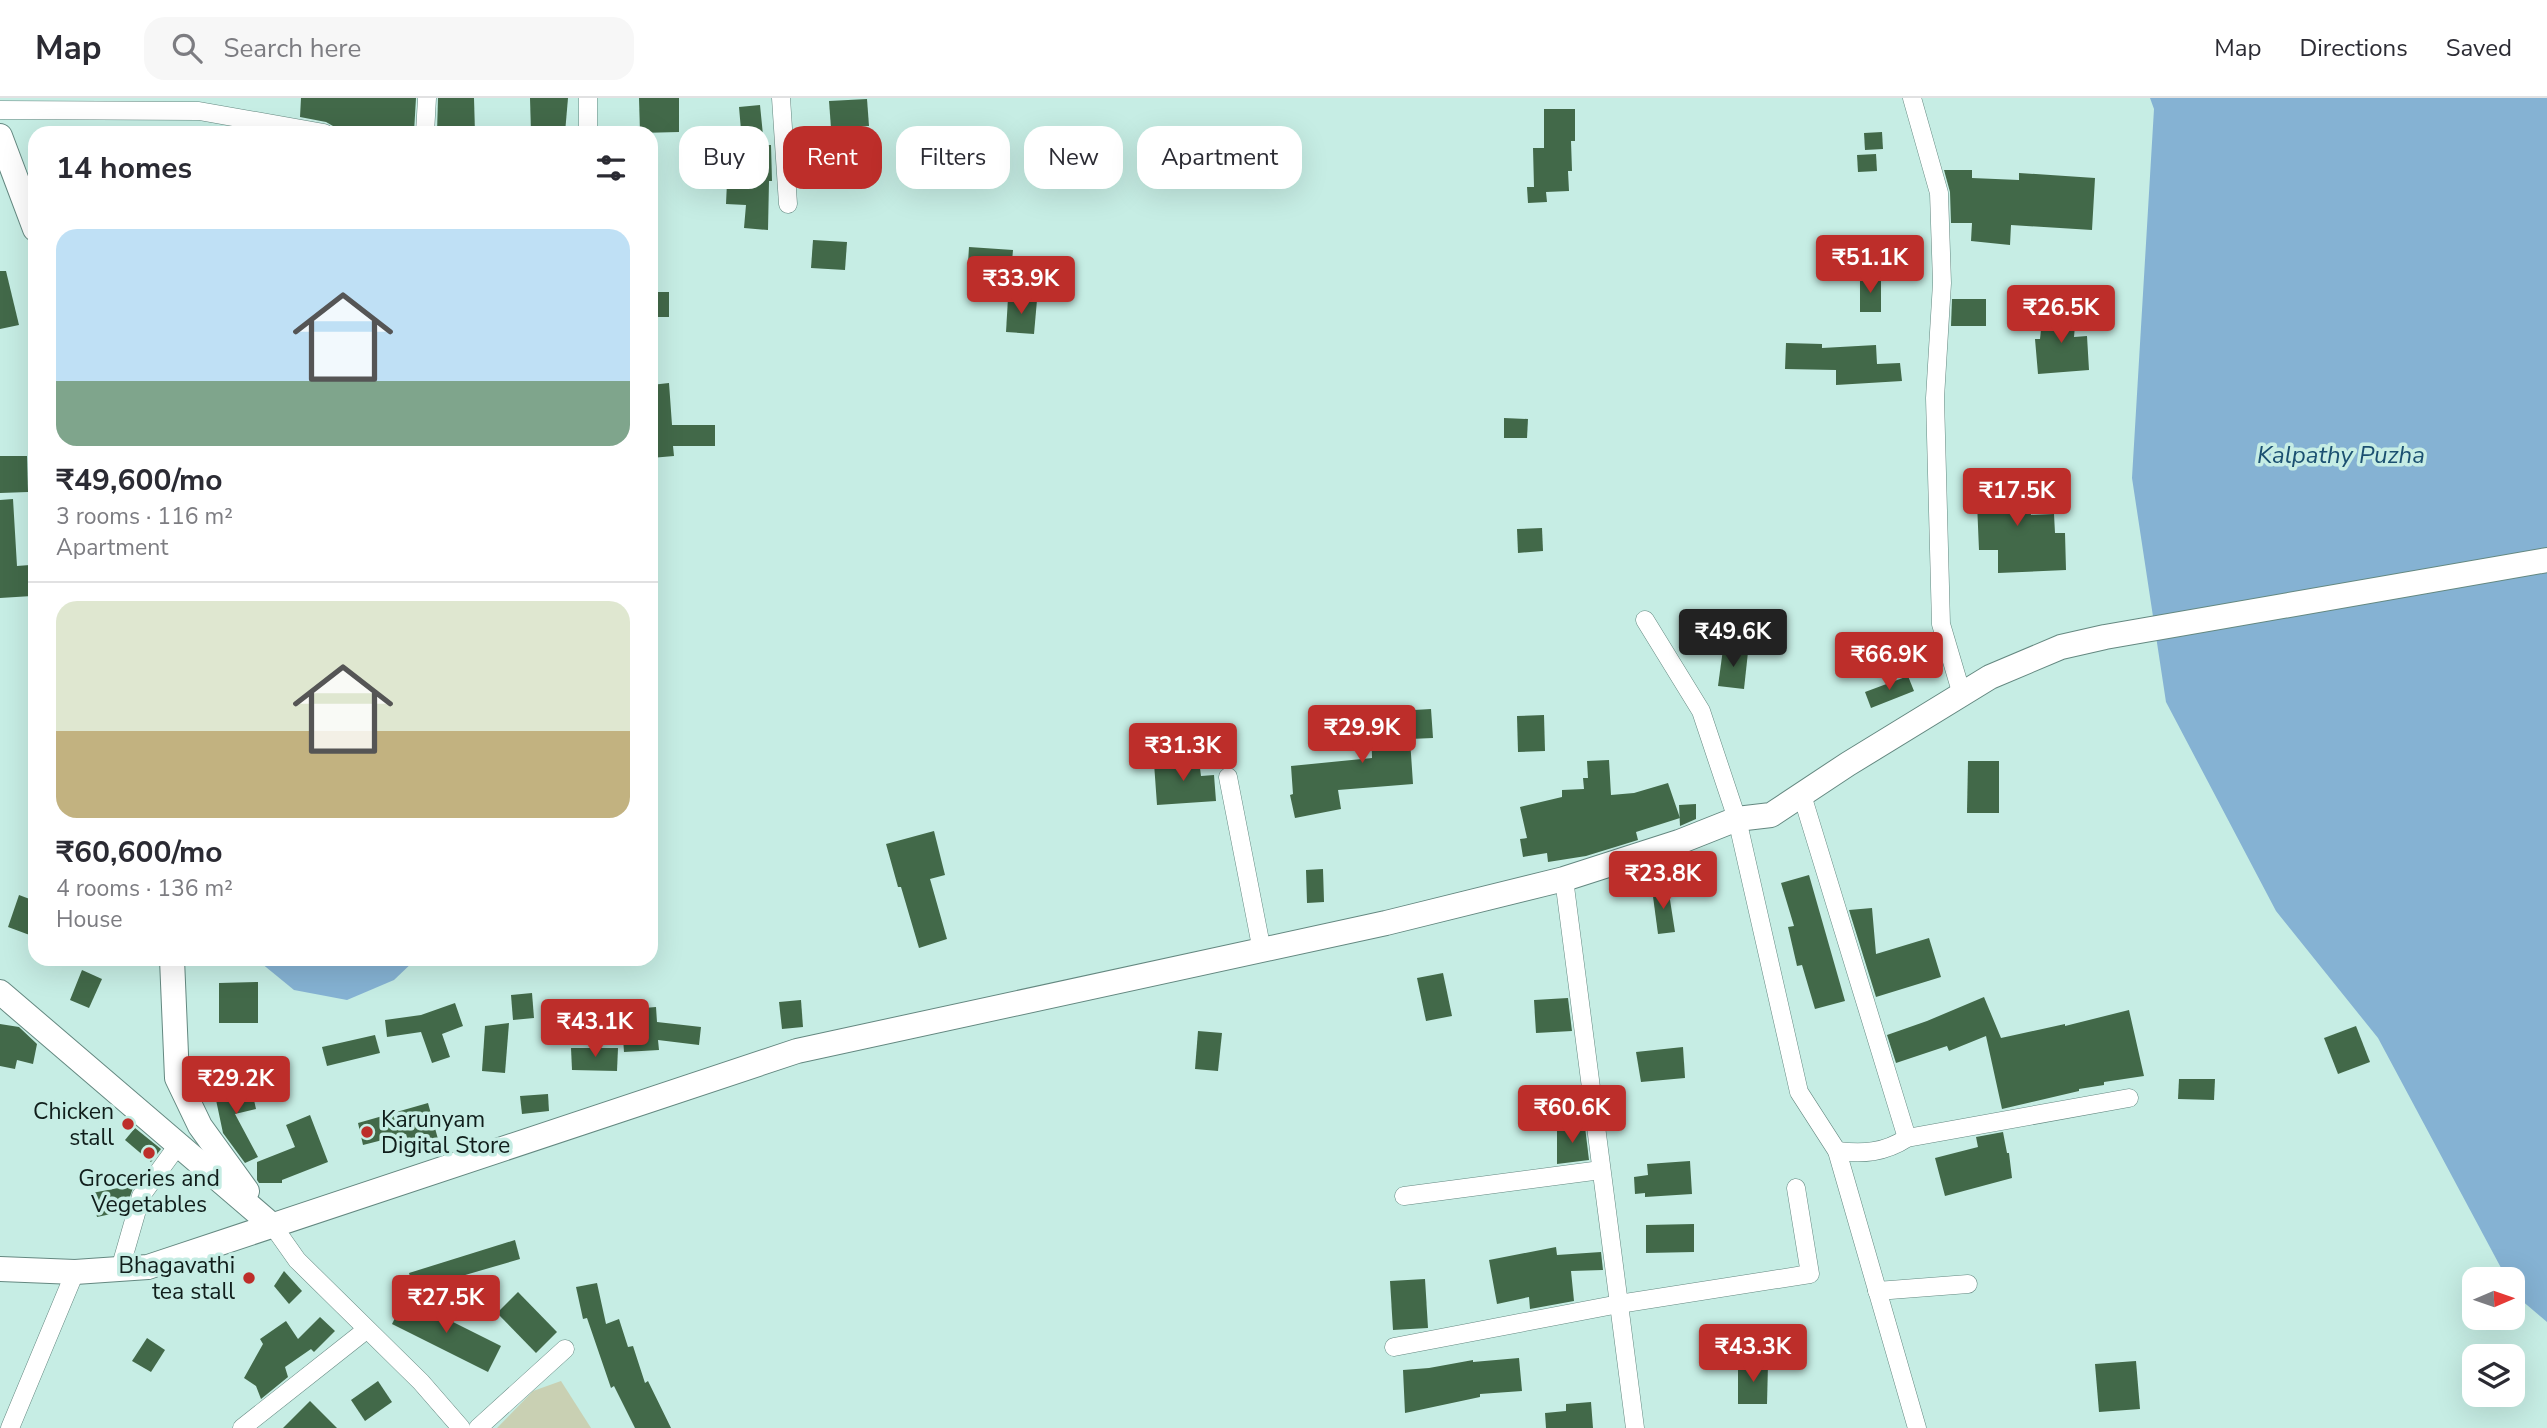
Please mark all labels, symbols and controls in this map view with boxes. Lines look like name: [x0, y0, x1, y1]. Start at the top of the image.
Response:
search box: [144, 17, 634, 80]
text: Map: [35, 26, 102, 71]
icon: search: [168, 29, 206, 67]
text: Search here: [224, 31, 361, 66]
text: Map: [2214, 32, 2261, 64]
text: Directions: [2299, 32, 2408, 64]
text: Saved: [2446, 32, 2512, 64]
chip: Buy: [679, 126, 769, 189]
chip: Rent: [783, 126, 882, 189]
chip: Filters: [896, 126, 1010, 189]
chip: New: [1024, 126, 1123, 189]
chip: Apartment: [1137, 126, 1302, 189]
text: 14 homes: [56, 148, 192, 189]
icon: filters: [592, 149, 630, 187]
pin: ₹51.1K: [1813, 236, 1927, 295]
text: ₹51.1K: [1832, 242, 1908, 273]
pin: ₹33.9K: [964, 256, 1078, 316]
text: ₹33.9K: [983, 263, 1059, 294]
icon: home: [280, 274, 406, 400]
pin: ₹26.5K: [2004, 286, 2118, 345]
text: ₹26.5K: [2023, 292, 2099, 323]
water label: Kalpathy Puzha: [2257, 439, 2425, 471]
text: ₹49,600/mo: [56, 460, 223, 501]
pin: ₹17.5K: [1960, 468, 2074, 528]
text: ₹17.5K: [1979, 475, 2055, 506]
text: 3 rooms · 116 m²: [56, 501, 233, 532]
text: Apartment: [56, 532, 168, 563]
pin: ₹49.6K: [1676, 610, 1790, 669]
text: ₹49.6K: [1695, 616, 1771, 647]
pin: ₹66.9K: [1832, 632, 1946, 692]
text: ₹66.9K: [1851, 639, 1927, 670]
icon: home: [280, 646, 406, 772]
pin: ₹29.9K: [1305, 706, 1419, 765]
text: ₹29.9K: [1324, 712, 1400, 743]
pin: ₹31.3K: [1126, 724, 1240, 783]
text: ₹31.3K: [1145, 730, 1221, 761]
text: ₹60,600/mo: [56, 832, 223, 873]
pin: ₹23.8K: [1606, 852, 1720, 911]
text: ₹23.8K: [1625, 858, 1701, 889]
text: 4 rooms · 136 m²: [56, 873, 233, 904]
text: House: [56, 904, 123, 935]
pin: ₹43.1K: [538, 1000, 652, 1059]
text: ₹43.1K: [557, 1006, 633, 1037]
pin: ₹29.2K: [179, 1056, 293, 1116]
text: ₹29.2K: [198, 1063, 274, 1094]
pin: ₹60.6K: [1515, 1086, 1629, 1145]
text: ₹60.6K: [1534, 1092, 1610, 1123]
place label: Chicken stall: [33, 1096, 114, 1153]
place label: Karunyam Digital Store: [381, 1104, 510, 1161]
marker: Chicken stall: [120, 1116, 136, 1132]
marker: Karunyam Digital Store: [359, 1124, 375, 1140]
marker: Groceries and Vegetables: [141, 1145, 157, 1161]
place label: Groceries and Vegetables: [78, 1163, 220, 1220]
place label: Bhagavathi tea stall: [118, 1250, 235, 1307]
north arrow: [2462, 1267, 2525, 1330]
map controls: [2462, 1267, 2525, 1407]
marker: Bhagavathi tea stall: [241, 1270, 257, 1286]
pin: ₹27.5K: [389, 1276, 503, 1335]
text: ₹27.5K: [408, 1282, 484, 1313]
pin: ₹43.3K: [1696, 1324, 1810, 1384]
text: ₹43.3K: [1715, 1331, 1791, 1362]
button: layers: [2462, 1344, 2525, 1407]

